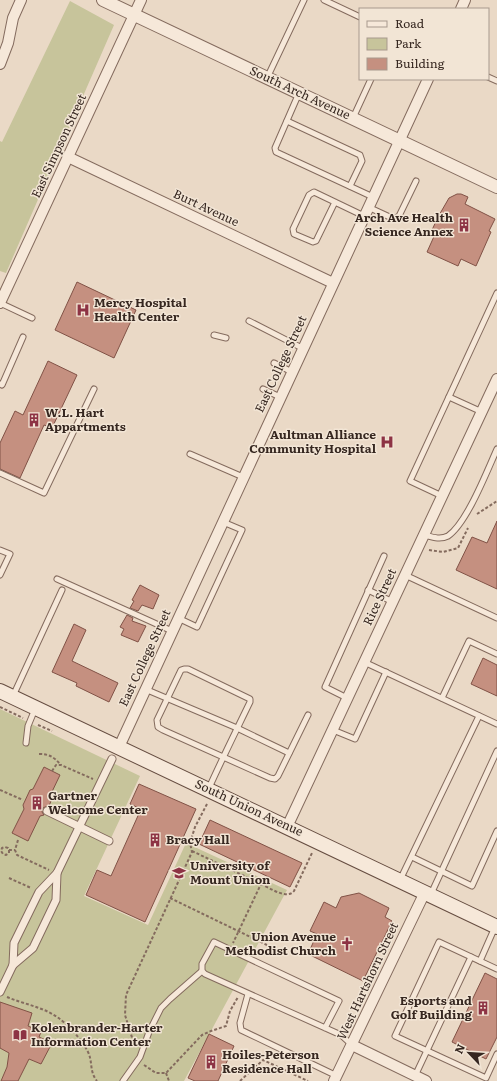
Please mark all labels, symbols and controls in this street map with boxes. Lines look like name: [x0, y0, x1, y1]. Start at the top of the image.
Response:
legend: [359, 8, 489, 80]
text: Road: [395, 14, 425, 32]
text: Park: [395, 34, 422, 52]
text: Building: [395, 54, 445, 72]
street label: South Arch Avenue: [247, 61, 354, 123]
street label: East Simpson Street: [26, 90, 90, 201]
street label: Burt Avenue: [171, 184, 242, 230]
place label: Arch Ave Health Science Annex: [355, 208, 454, 240]
building icon: Arch Ave Health Science Annex: [456, 217, 472, 233]
place label: Mercy Hospital Health Center: [94, 293, 188, 325]
hospital icon: Mercy Hospital Health Center: [75, 302, 91, 318]
street label: East College Street: [250, 312, 311, 415]
place label: W.L. Hart Appartments: [45, 403, 126, 435]
building icon: W.L. Hart Appartments: [26, 412, 42, 428]
place label: Aultman Alliance Community Hospital: [249, 425, 377, 457]
hospital icon: Aultman Alliance Community Hospital: [379, 434, 395, 450]
street label: Rice Street: [358, 565, 400, 628]
street label: East College Street: [114, 606, 175, 709]
street label: South Union Avenue: [192, 774, 306, 840]
place label: Gartner Welcome Center: [48, 786, 148, 818]
building icon: Gartner Welcome Center: [29, 795, 45, 811]
place label: Bracy Hall: [166, 830, 230, 848]
building icon: Bracy Hall: [147, 832, 163, 848]
place label: University of Mount Union: [190, 856, 271, 888]
school or university icon: University of Mount Union: [171, 865, 187, 881]
street label: West Hartshorn Street: [332, 919, 402, 1042]
place label: Union Avenue Methodist Church: [225, 927, 336, 959]
church icon: Union Avenue Methodist Church: [339, 936, 355, 952]
place label: Esports and Golf Building: [391, 991, 473, 1023]
building icon: Esports and Golf Building: [475, 1000, 491, 1016]
place label: Kolenbrander-Harter Information Center: [31, 1018, 163, 1050]
library icon: Kolenbrander-Harter Information Center: [12, 1027, 28, 1043]
north arrow: [449, 1033, 489, 1073]
text: N: [450, 1041, 468, 1056]
place label: Hoiles-Peterson Residence Hall: [222, 1045, 320, 1077]
building icon: Hoiles-Peterson Residence Hall: [203, 1054, 219, 1070]

